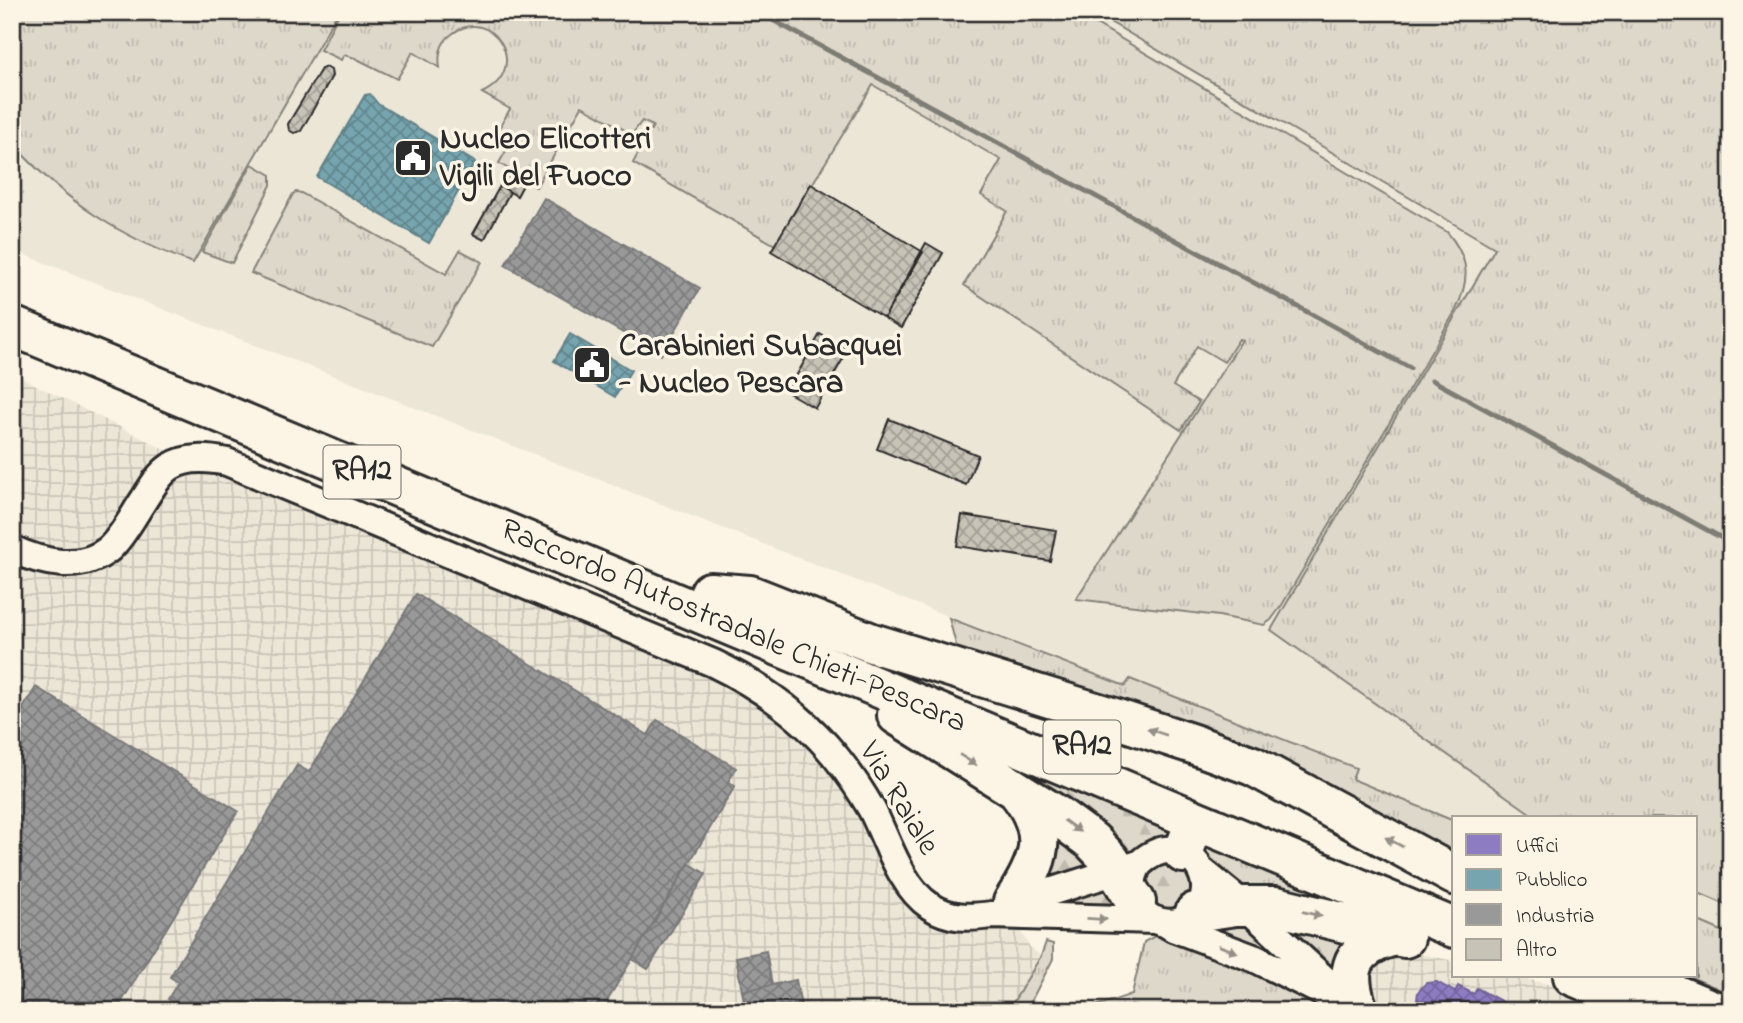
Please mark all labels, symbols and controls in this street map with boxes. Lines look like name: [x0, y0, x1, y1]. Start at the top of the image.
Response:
place label: Nucleo Elicotteri Vigili del Fuoco: [439, 117, 651, 202]
public building icon: Nucleo Elicotteri Vigili del Fuoco: [392, 137, 434, 179]
place label: Carabinieri Subacquei - Nucleo Pescara: [618, 324, 902, 408]
public building icon: Carabinieri Subacquei - Nucleo Pescara: [571, 344, 613, 386]
road number: RA12: [324, 446, 400, 499]
street label: Raccordo Autostradale Chieti-Pescara: [493, 507, 973, 747]
road number: RA12: [1044, 720, 1120, 774]
one-way arrow: [1146, 726, 1167, 736]
street label: Via Raiale: [845, 732, 951, 865]
one-way arrow: [958, 753, 978, 766]
legend: [1452, 816, 1698, 978]
one-way arrow: [1063, 819, 1081, 833]
text: Uffici: [1516, 832, 1559, 862]
one-way arrow: [1384, 837, 1404, 848]
text: Pubblico: [1516, 866, 1587, 896]
text: Industria: [1516, 902, 1594, 932]
one-way arrow: [1301, 909, 1323, 920]
one-way arrow: [1086, 914, 1108, 925]
text: Altro: [1516, 936, 1557, 966]
one-way arrow: [1218, 943, 1239, 954]

